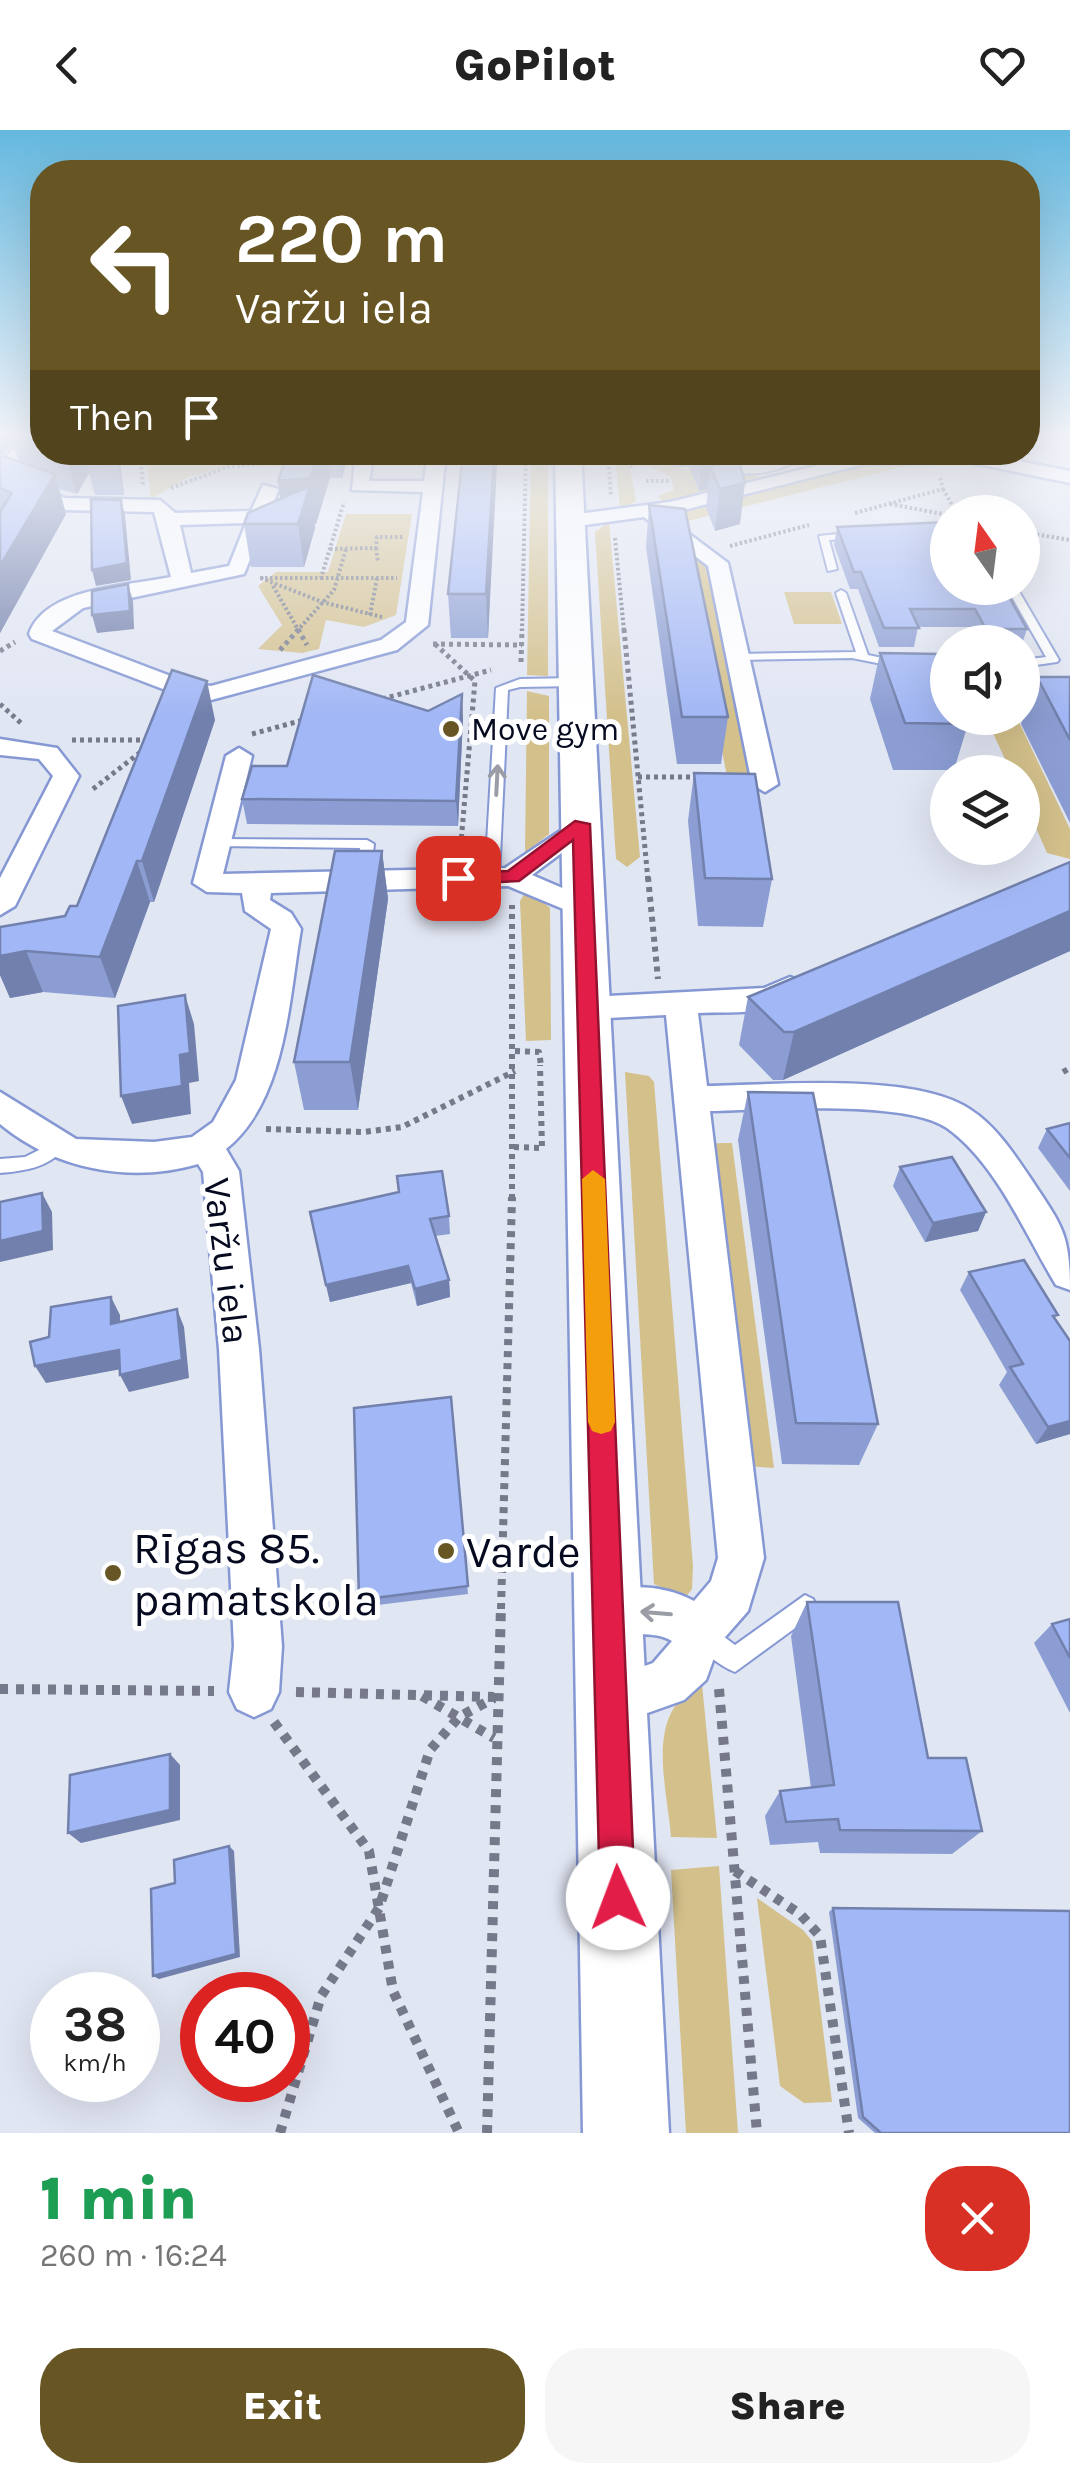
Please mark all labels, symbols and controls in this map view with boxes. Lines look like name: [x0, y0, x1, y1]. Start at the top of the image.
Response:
icon: back: [40, 38, 95, 93]
icon: heart: [975, 38, 1030, 93]
text: GoPilot: [454, 39, 616, 91]
text: 220 m: [235, 198, 448, 280]
icon: left: [70, 200, 200, 330]
text: Varžu iela: [235, 282, 433, 334]
icon: arrive: [174, 390, 229, 445]
text: Then: [70, 395, 154, 440]
north arrow: [930, 495, 1040, 605]
map controls: [930, 495, 1040, 865]
button: sound: [930, 625, 1040, 735]
place label: Move gym: [471, 711, 619, 748]
marker: Move gym: [440, 718, 462, 740]
button: layers: [930, 755, 1040, 865]
one-way arrow: [488, 764, 507, 797]
pin: [416, 836, 501, 921]
icon: arrive: [431, 851, 486, 906]
street label: Varžu iela: [194, 1175, 259, 1347]
place label: Rīgas 85. pamatskola: [133, 1522, 379, 1626]
place label: Varde: [466, 1526, 581, 1578]
marker: Varde: [435, 1540, 457, 1562]
marker: Rīgas 85. pamatskola: [102, 1562, 124, 1584]
one-way arrow: [640, 1604, 673, 1623]
position arrow: [566, 1846, 670, 1950]
speed limit sign: 40: [180, 1972, 310, 2102]
text: 38: [63, 1995, 127, 2054]
text: km/h: [63, 2048, 127, 2077]
text: 1 min: [40, 2164, 197, 2234]
button: close: [925, 2166, 1030, 2271]
text: 260 m · 16:24: [40, 2237, 227, 2274]
button: Exit: [40, 2348, 525, 2463]
button: Share: [545, 2348, 1030, 2463]

